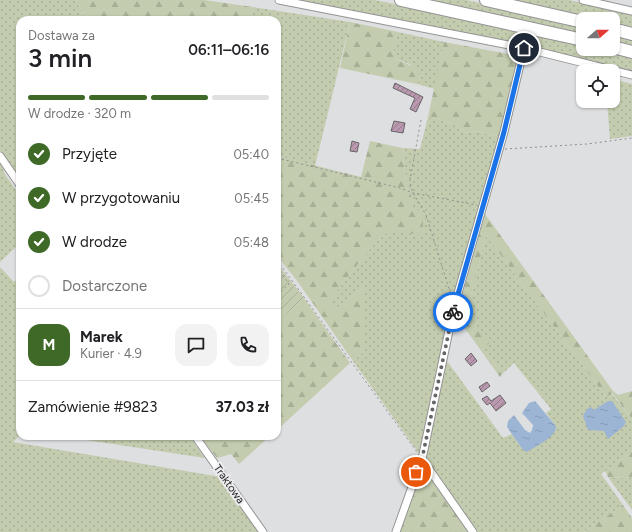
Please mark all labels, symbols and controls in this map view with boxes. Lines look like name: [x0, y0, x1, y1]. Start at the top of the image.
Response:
north arrow: [576, 12, 620, 56]
map controls: [576, 12, 620, 108]
text: Dostawa za: [28, 28, 95, 43]
pin: [507, 31, 541, 65]
icon: home: [513, 37, 535, 59]
text: 06:11–06:16: [188, 41, 269, 59]
text: 3 min: [28, 42, 92, 74]
button: locate: [576, 64, 620, 108]
text: W drodze · 320 m: [28, 106, 131, 121]
icon: check: [28, 143, 50, 165]
text: Przyjęte: [62, 145, 117, 163]
text: 05:40: [233, 147, 269, 162]
icon: check: [28, 187, 50, 209]
text: W przygotowaniu: [62, 189, 180, 207]
text: 05:45: [234, 191, 269, 206]
icon: check: [28, 231, 50, 253]
text: W drodze: [62, 233, 127, 251]
text: 05:48: [234, 235, 269, 250]
text: Dostarczone: [62, 277, 147, 295]
courier: [433, 292, 473, 332]
icon: bike: [442, 301, 464, 323]
button: chat: [175, 324, 217, 366]
button: phone: [227, 324, 269, 366]
text: Marek: [80, 328, 123, 346]
text: M: [43, 336, 55, 354]
text: Kurier · 4.9: [80, 346, 142, 361]
text: Zamówienie #9823: [28, 398, 157, 416]
text: 37.03 zł: [216, 398, 269, 416]
pin: [399, 455, 433, 489]
icon: bag: [405, 461, 427, 483]
street label: Traktowa: [211, 462, 247, 506]

